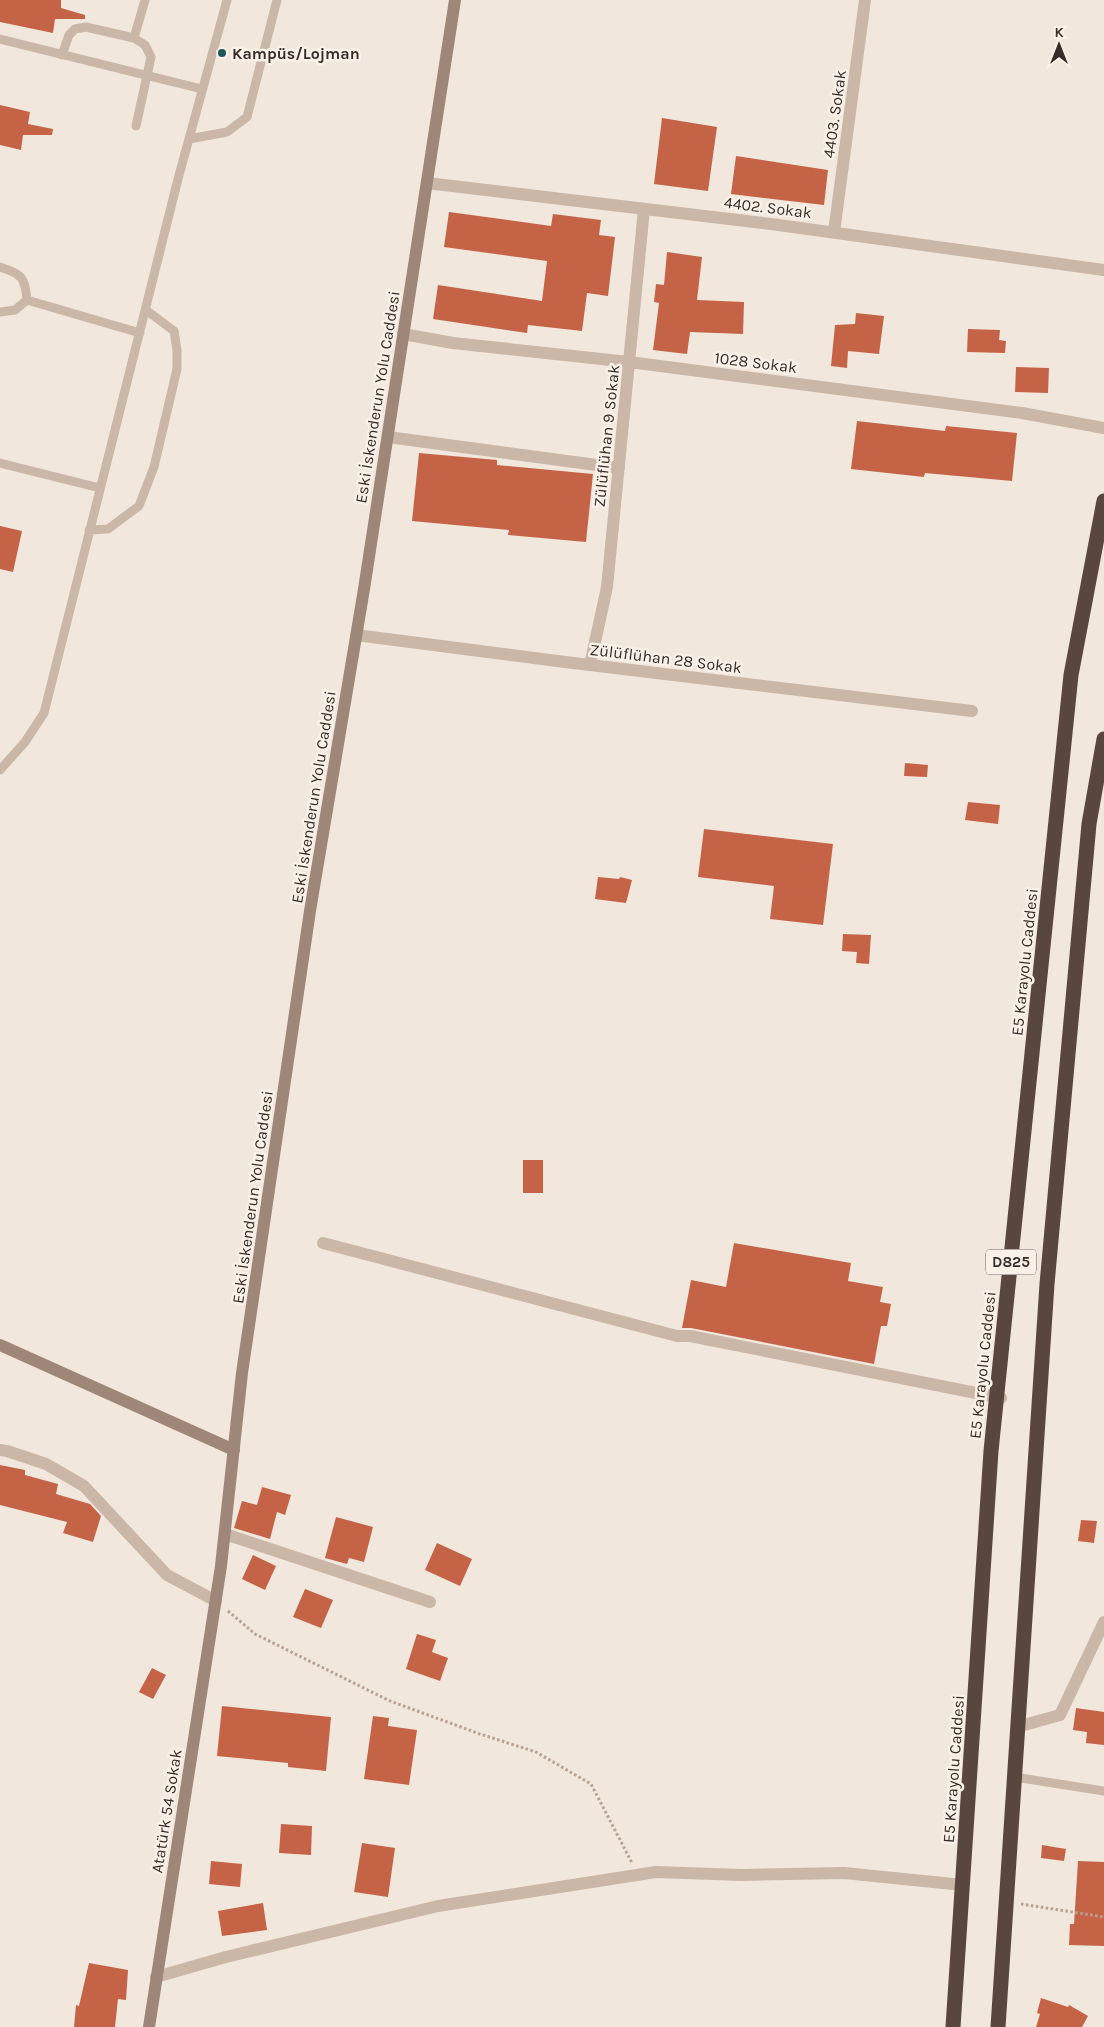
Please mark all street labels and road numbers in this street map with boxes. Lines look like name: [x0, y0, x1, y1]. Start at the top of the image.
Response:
street label: 4403. Sokak: [819, 69, 850, 159]
street label: 4402. Sokak: [723, 193, 813, 222]
street label: Eski İskenderun Yolu Caddesi: [351, 290, 404, 505]
street label: 1028 Sokak: [714, 348, 798, 377]
street label: Zülüflühan 9 Sokak: [590, 364, 623, 508]
street label: Zülüflühan 28 Sokak: [589, 640, 743, 677]
street label: Eski İskenderun Yolu Caddesi: [287, 690, 340, 905]
street label: E5 Karayolu Caddesi: [1007, 887, 1042, 1037]
street label: Eski İskenderun Yolu Caddesi: [228, 1089, 277, 1305]
road number: D825: [986, 1250, 1036, 1274]
street label: E5 Karayolu Caddesi: [965, 1290, 1000, 1440]
street label: E5 Karayolu Caddesi: [939, 1695, 968, 1844]
street label: Atatürk 54 Sokak: [147, 1748, 186, 1874]

